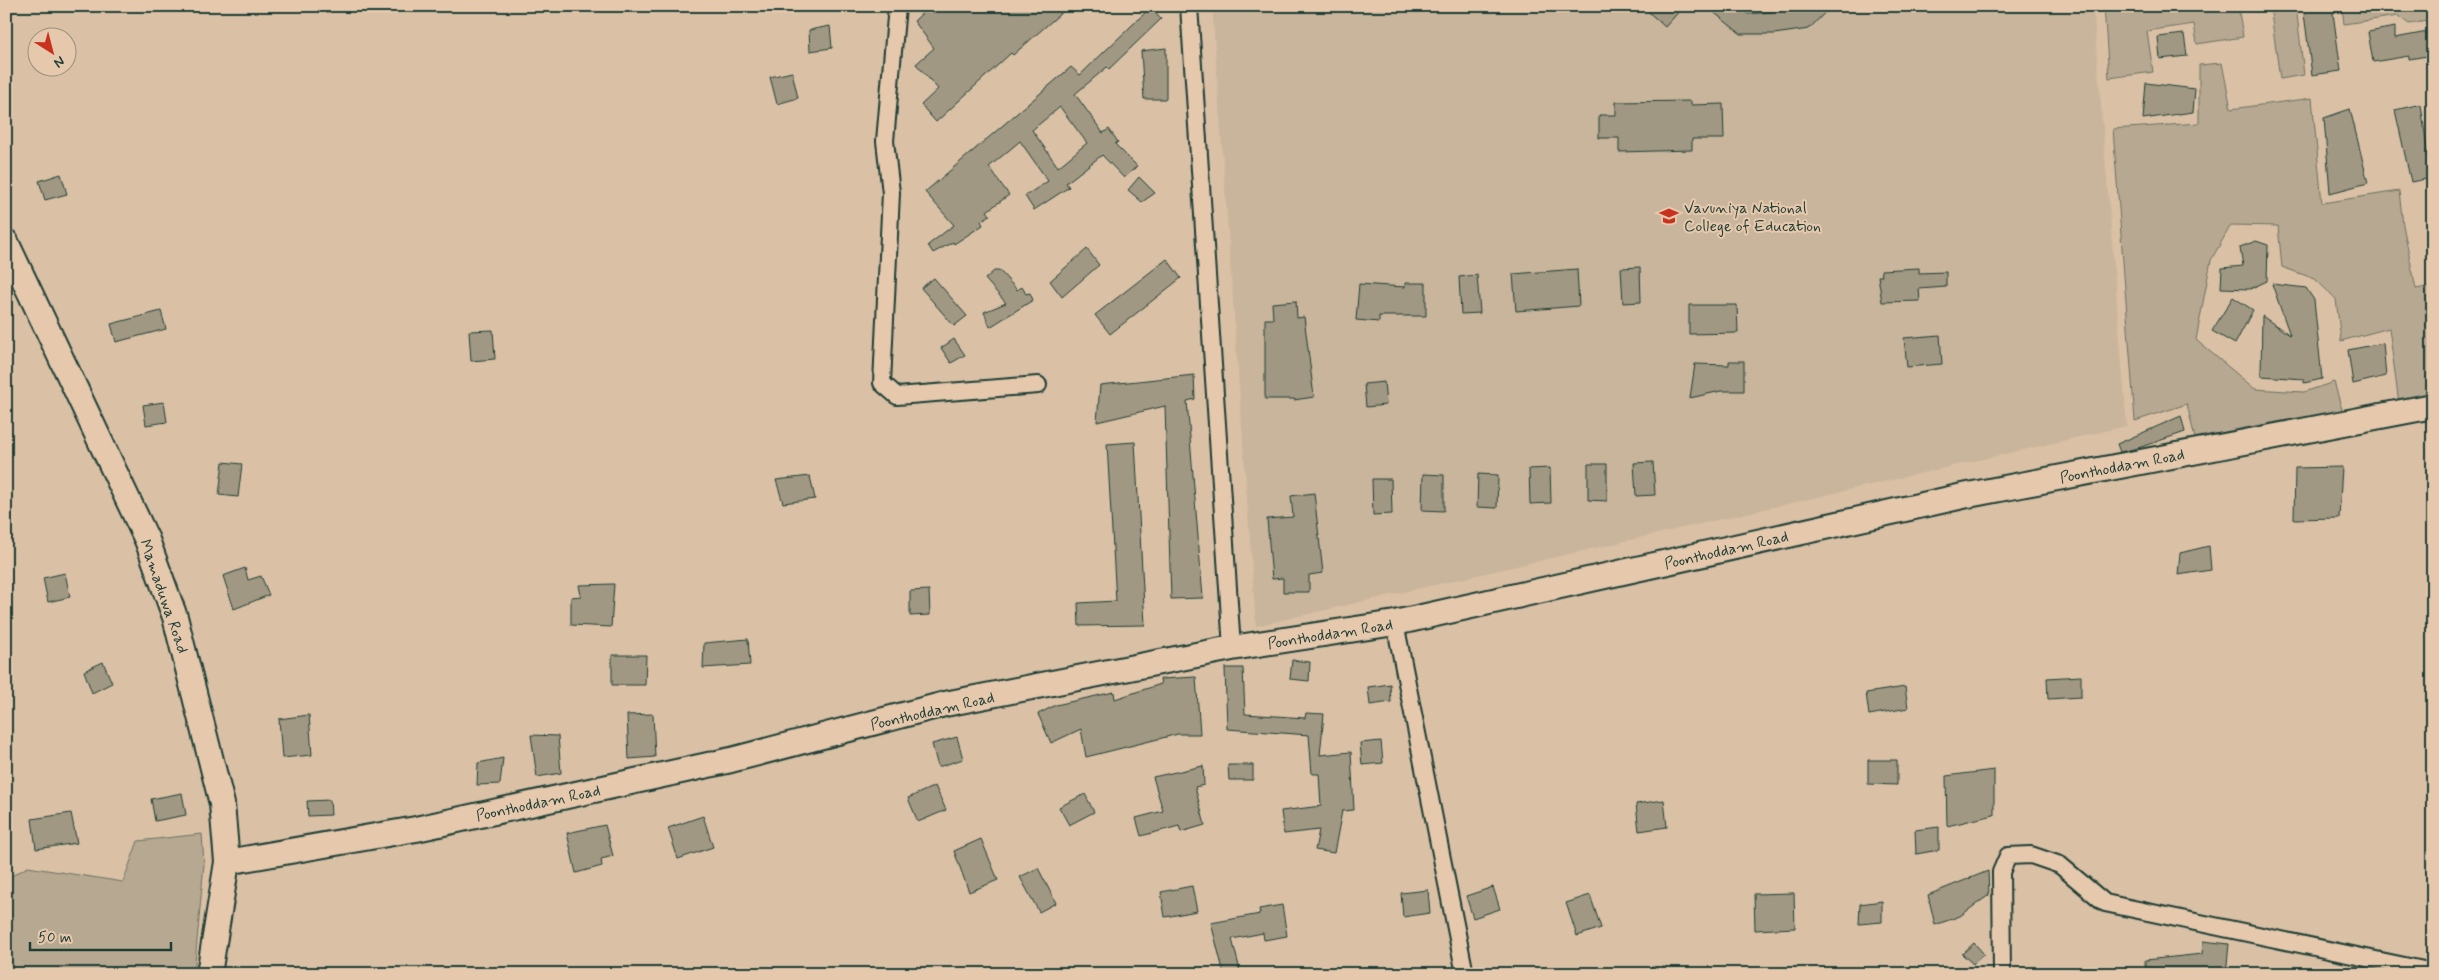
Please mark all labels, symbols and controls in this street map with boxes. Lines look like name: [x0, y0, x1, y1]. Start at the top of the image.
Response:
north arrow: [28, 28, 78, 78]
text: N: [50, 52, 68, 72]
place label: Vavuniya National College of Education: [1684, 198, 1821, 237]
school or university icon: Vavuniya National College of Education: [1658, 205, 1680, 227]
street label: Poonthoddam Road: [2058, 444, 2186, 489]
street label: Poonthoddam Road: [1662, 526, 1790, 575]
street label: Mamaduwa Road: [134, 537, 193, 656]
street label: Poonthoddam Road: [1266, 614, 1394, 655]
street label: Poonthoddam Road: [868, 687, 996, 736]
street label: Poonthoddam Road: [474, 780, 602, 827]
scale bar: [30, 920, 171, 952]
text: 50 m: [38, 928, 72, 948]

